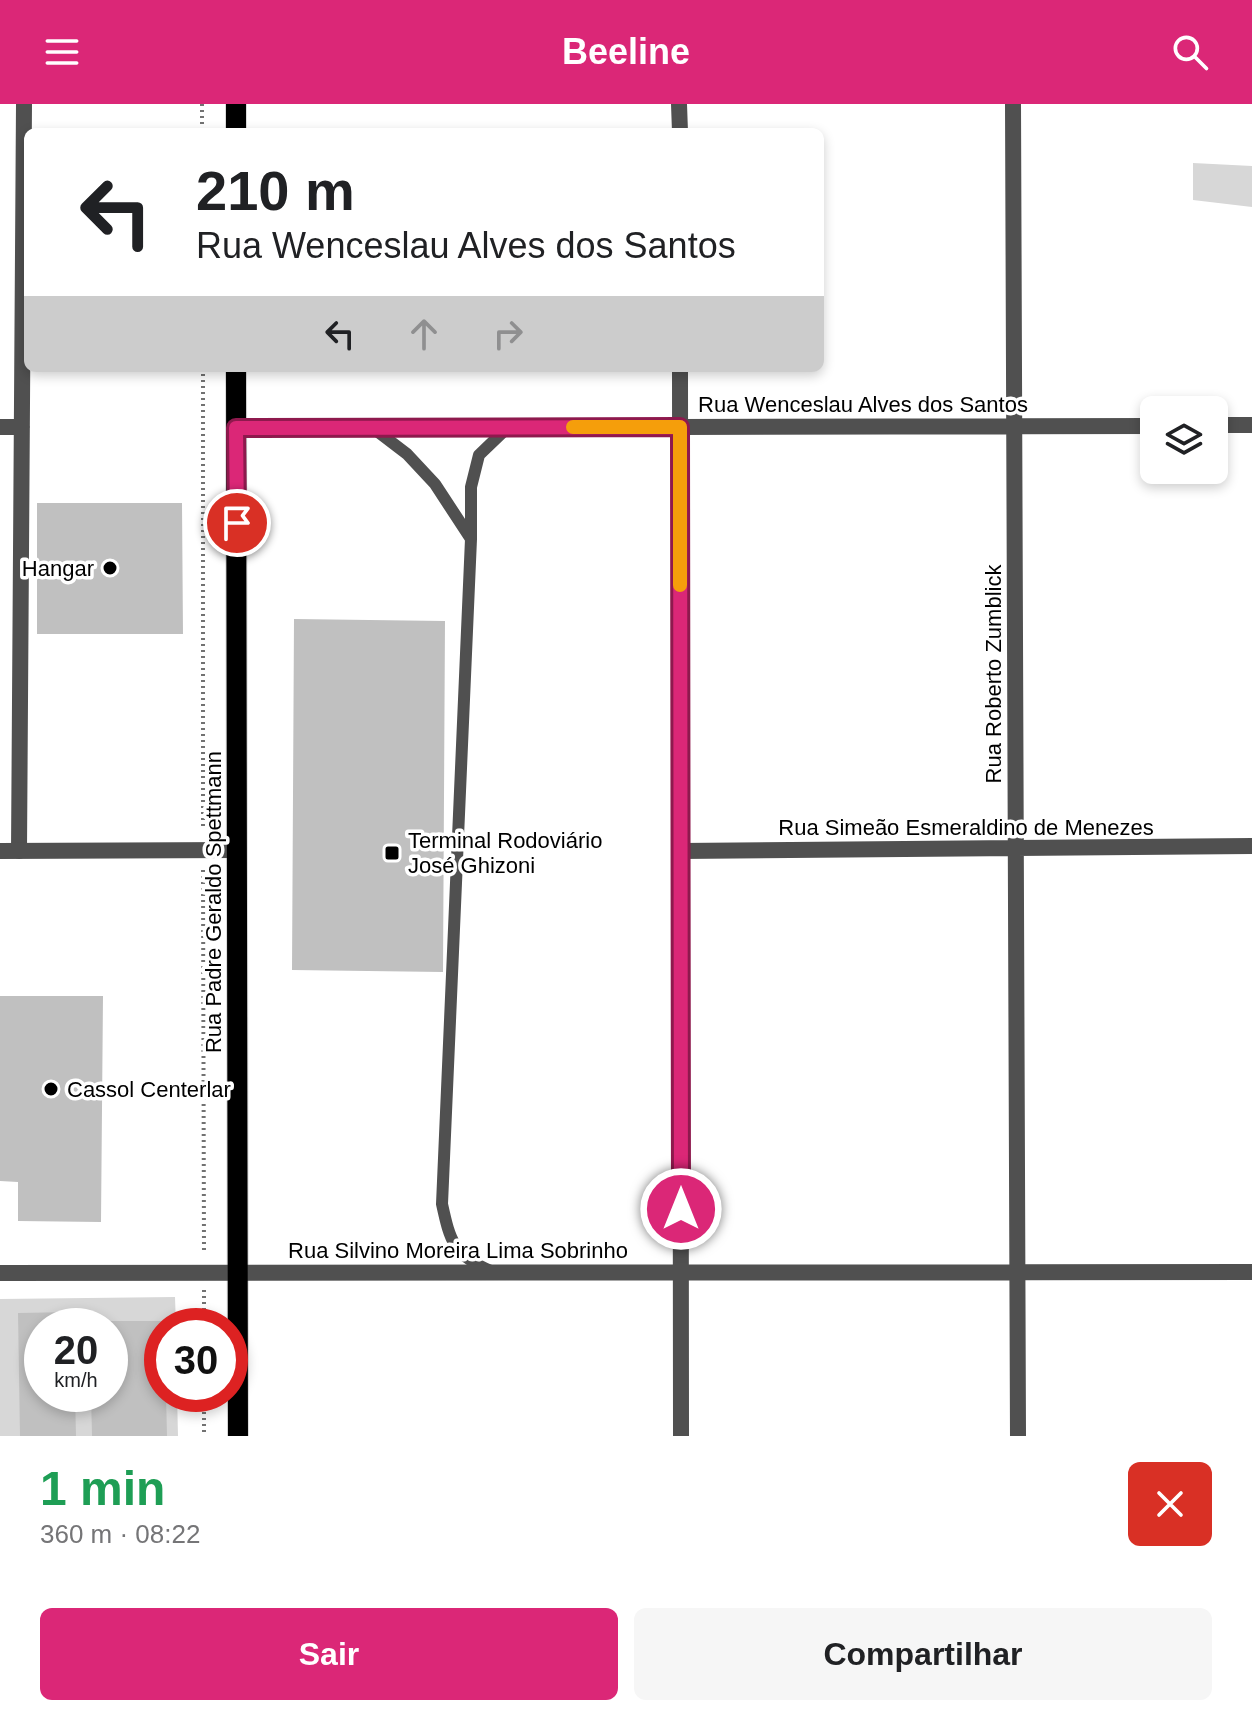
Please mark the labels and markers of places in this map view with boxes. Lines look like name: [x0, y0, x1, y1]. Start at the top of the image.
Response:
pin: [203, 489, 271, 557]
place label: Hangar: [22, 556, 94, 581]
marker: Hangar: [101, 559, 119, 577]
place label: Terminal Rodoviário José Ghizoni: [408, 828, 602, 878]
marker: Terminal Rodoviário José Ghizoni: [383, 844, 401, 862]
place label: Cassol Centerlar: [67, 1077, 231, 1102]
marker: Cassol Centerlar: [42, 1080, 60, 1098]

